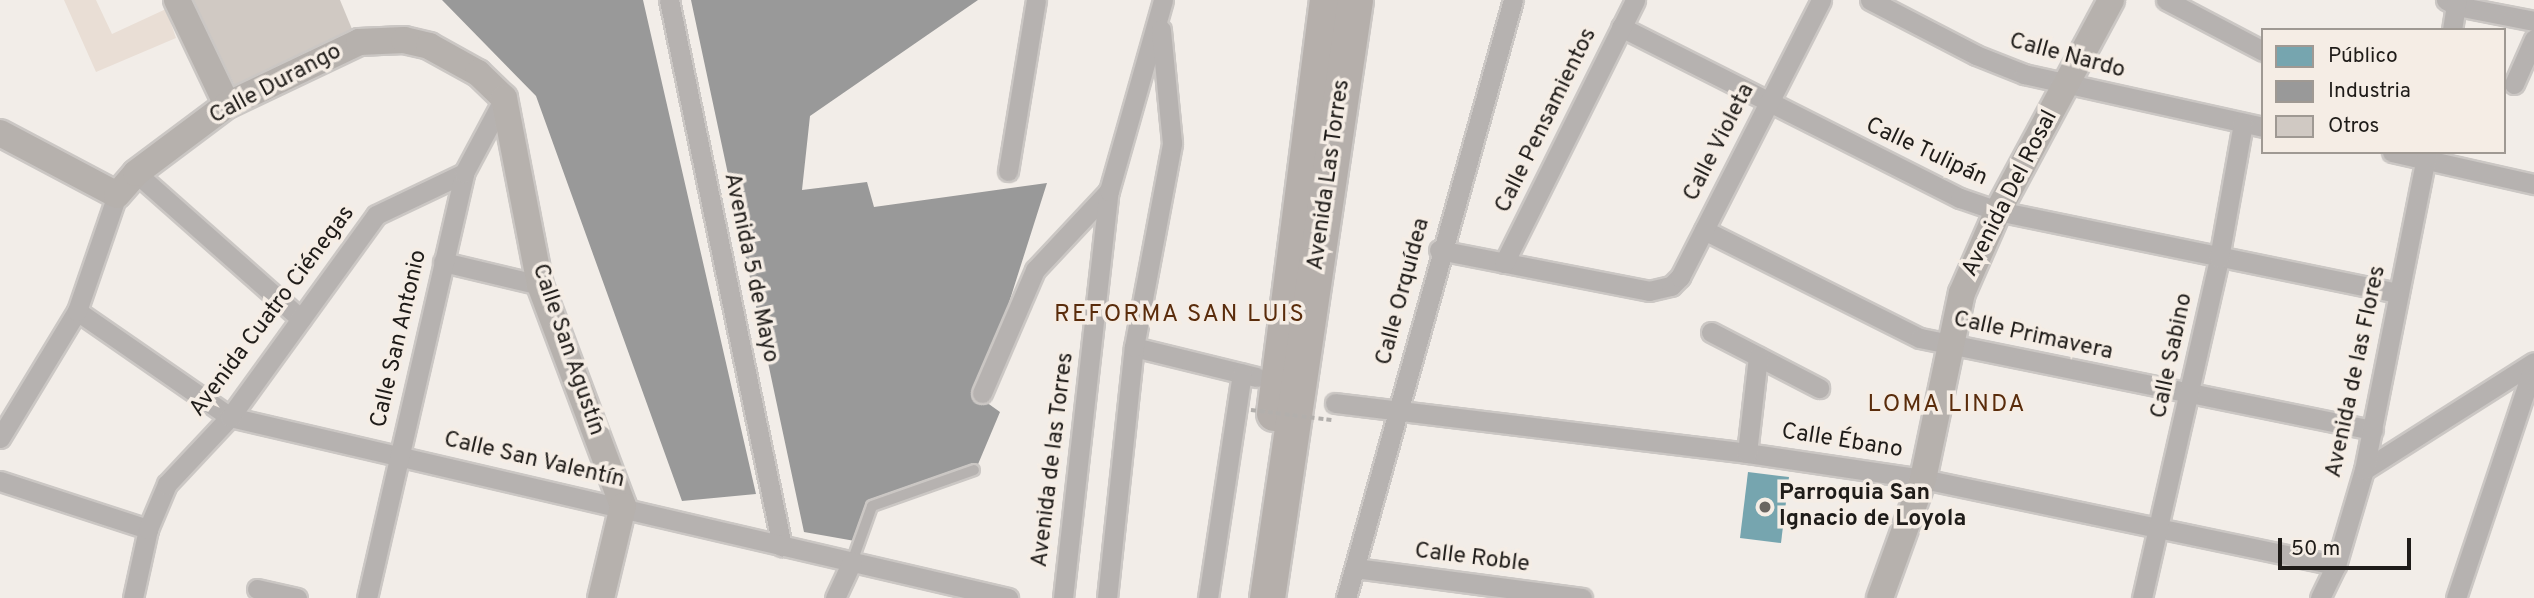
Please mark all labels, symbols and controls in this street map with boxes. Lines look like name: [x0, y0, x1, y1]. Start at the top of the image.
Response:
street label: Calle Pensamientos: [1490, 24, 1604, 218]
street label: Calle Nardo: [2006, 28, 2128, 86]
legend: [2261, 28, 2506, 154]
street label: Calle Durango: [205, 39, 347, 131]
text: Público: [2328, 43, 2398, 70]
street label: Avenida Las Torres: [1303, 77, 1357, 273]
text: Industria: [2328, 78, 2411, 105]
street label: Calle Violeta: [1678, 79, 1762, 207]
street label: Avenida Del Rosal: [1957, 106, 2065, 282]
street label: Calle Tulipán: [1860, 113, 1992, 193]
text: Otros: [2328, 113, 2379, 140]
street label: Avenida 5 de Mayo: [716, 171, 784, 365]
street label: Avenida Cuatro Ciénegas: [185, 201, 361, 423]
street label: Calle Orquídea: [1371, 215, 1437, 369]
street label: Calle San Antonio: [366, 247, 434, 431]
street label: Calle San Agustín: [525, 260, 609, 440]
street label: Avenida de las Flores: [2321, 264, 2393, 480]
street label: Calle Sabino: [2146, 291, 2200, 421]
district label: REFORMA SAN LUIS: [1056, 302, 1304, 330]
street label: Calle Primavera: [1951, 307, 2115, 367]
street label: Avenida de las Torres: [1027, 351, 1081, 569]
district label: LOMA LINDA: [1868, 392, 2026, 420]
street label: Calle Ébano: [1779, 419, 1905, 465]
street label: Calle San Valentín: [441, 427, 627, 495]
place label: Parroquia San Ignacio de Loyola: [1779, 480, 1966, 534]
marker: Parroquia San Ignacio de Loyola: [1757, 499, 1773, 515]
scale bar: [2282, 524, 2415, 568]
text: 50 m: [2291, 536, 2340, 563]
street label: Calle Roble: [1413, 538, 1531, 580]

